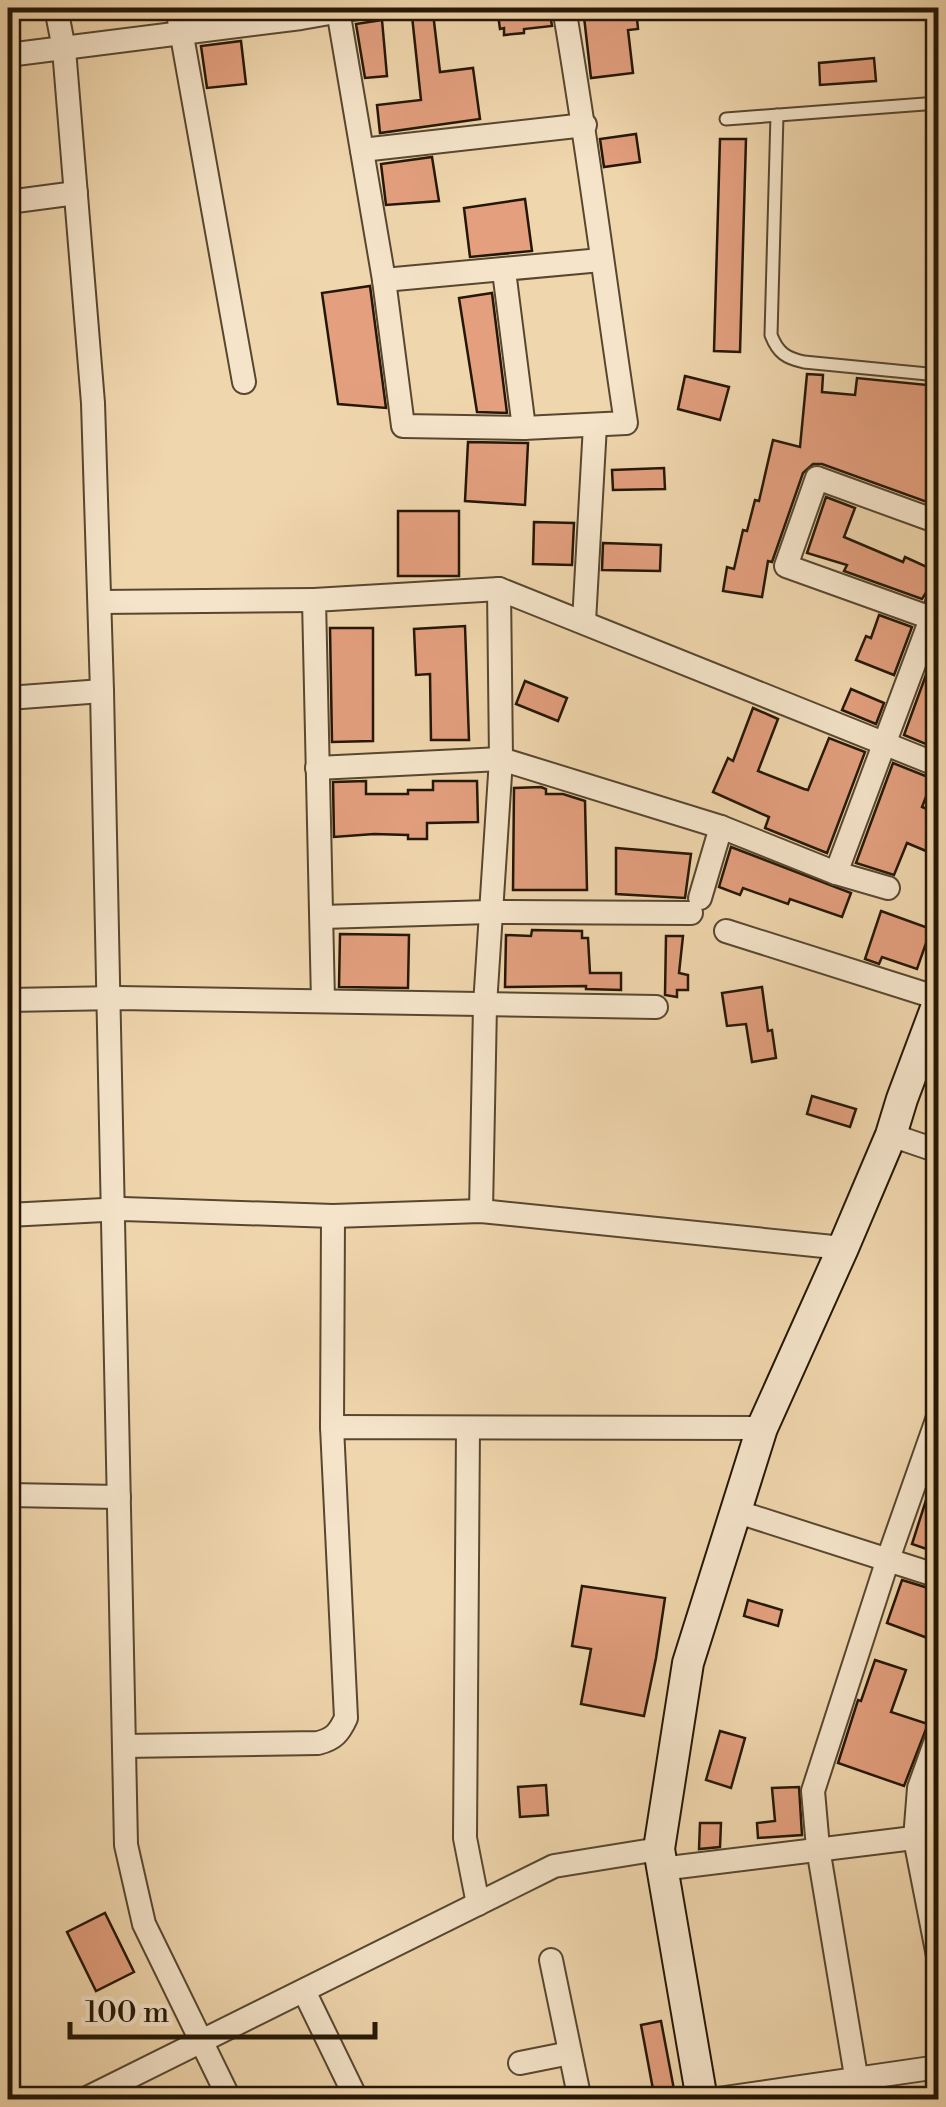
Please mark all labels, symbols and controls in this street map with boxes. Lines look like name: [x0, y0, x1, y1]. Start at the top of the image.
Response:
scale bar: [70, 1977, 375, 2039]
text: 100 m: [85, 1994, 169, 2032]

